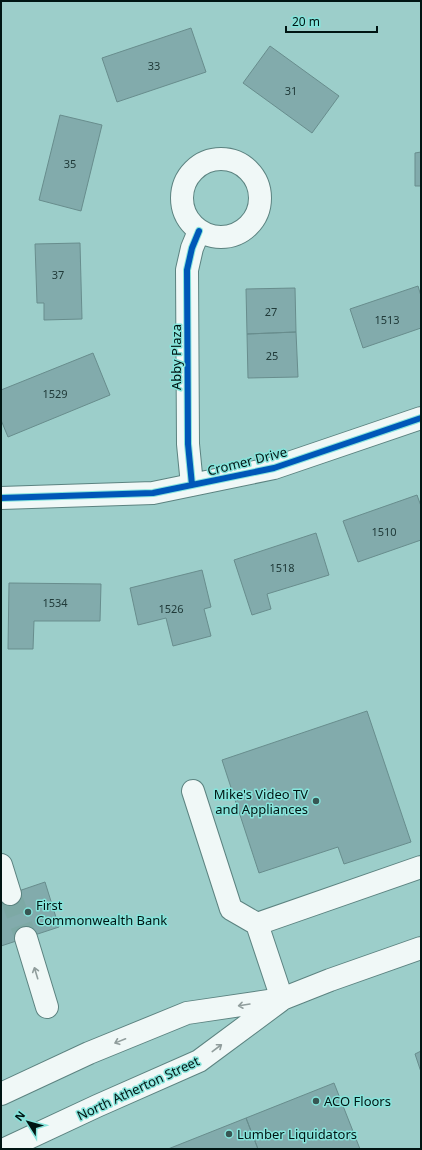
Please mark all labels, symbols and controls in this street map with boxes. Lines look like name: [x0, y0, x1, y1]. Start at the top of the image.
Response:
scale bar: [286, 8, 377, 34]
text: 20 m: [292, 13, 320, 30]
house number: 33: [148, 58, 160, 73]
house number: 31: [285, 83, 297, 98]
house number: 35: [64, 156, 76, 171]
house number: 37: [52, 267, 64, 282]
house number: 27: [265, 304, 277, 319]
house number: 1513: [374, 312, 400, 327]
street label: Abby Plaza: [167, 324, 185, 390]
house number: 25: [266, 348, 278, 363]
house number: 1529: [42, 386, 68, 401]
street label: Cromer Drive: [205, 442, 289, 480]
house number: 1510: [371, 524, 397, 539]
house number: 1518: [269, 560, 295, 575]
house number: 1534: [42, 595, 68, 610]
house number: 1526: [158, 601, 184, 616]
place label: Mike's Video TV and Appliances: [214, 785, 308, 818]
marker: Mike's Video TV and Appliances: [311, 796, 321, 806]
place label: First Commonwealth Bank: [36, 896, 167, 929]
marker: First Commonwealth Bank: [23, 907, 33, 917]
one-way arrow: [32, 966, 39, 979]
one-way arrow: [237, 1001, 250, 1009]
one-way arrow: [114, 1037, 126, 1045]
one-way arrow: [211, 1044, 222, 1052]
street label: North Atherton Street: [74, 1052, 202, 1124]
place label: ACO Floors: [324, 1092, 391, 1110]
marker: ACO Floors: [311, 1096, 321, 1106]
north arrow: [8, 1102, 48, 1142]
text: N: [11, 1108, 28, 1124]
place label: Lumber Liquidators: [237, 1125, 357, 1143]
marker: Lumber Liquidators: [224, 1129, 234, 1139]

